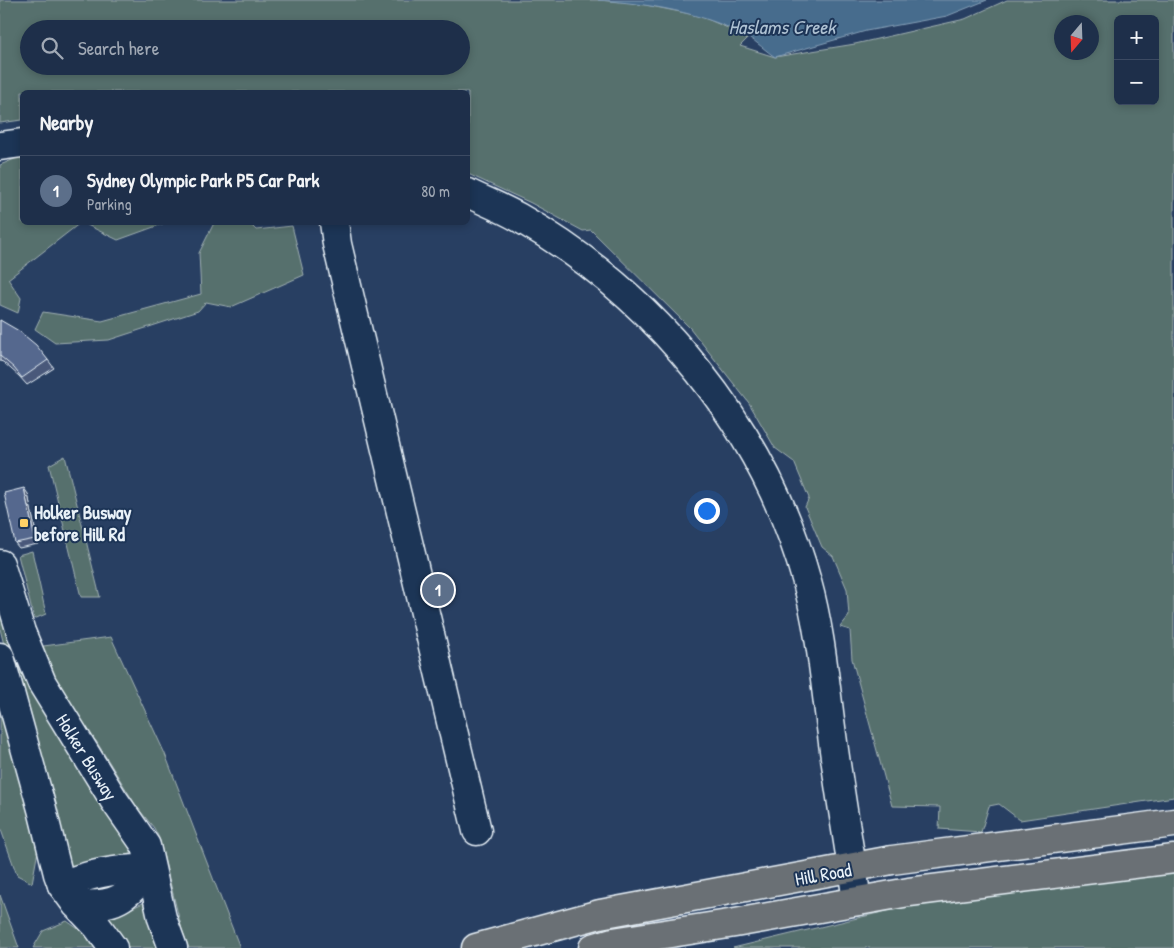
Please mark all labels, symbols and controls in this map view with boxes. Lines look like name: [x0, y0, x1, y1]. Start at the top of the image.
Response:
water label: Haslams Creek: [729, 13, 837, 40]
north arrow: [1054, 15, 1099, 60]
map controls: [1114, 15, 1159, 105]
button: +: [1114, 15, 1159, 60]
search box: [20, 20, 470, 75]
icon: search: [38, 34, 66, 62]
text: Search here: [78, 35, 159, 61]
button: −: [1114, 60, 1159, 105]
text: Nearby: [40, 108, 93, 137]
text: Sydney Olympic Park P5 Car Park: [87, 167, 319, 193]
text: 1: [53, 180, 59, 202]
text: 80 m: [421, 180, 450, 202]
text: Parking: [87, 193, 132, 215]
your location: [694, 498, 720, 524]
place label: Holker Busway before Hill Rd: [34, 499, 132, 547]
marker: Holker Busway before Hill Rd: [18, 517, 30, 529]
pin: 1: [422, 571, 454, 609]
street label: Holker Busway: [50, 709, 124, 805]
street label: Hill Road: [793, 856, 854, 892]

